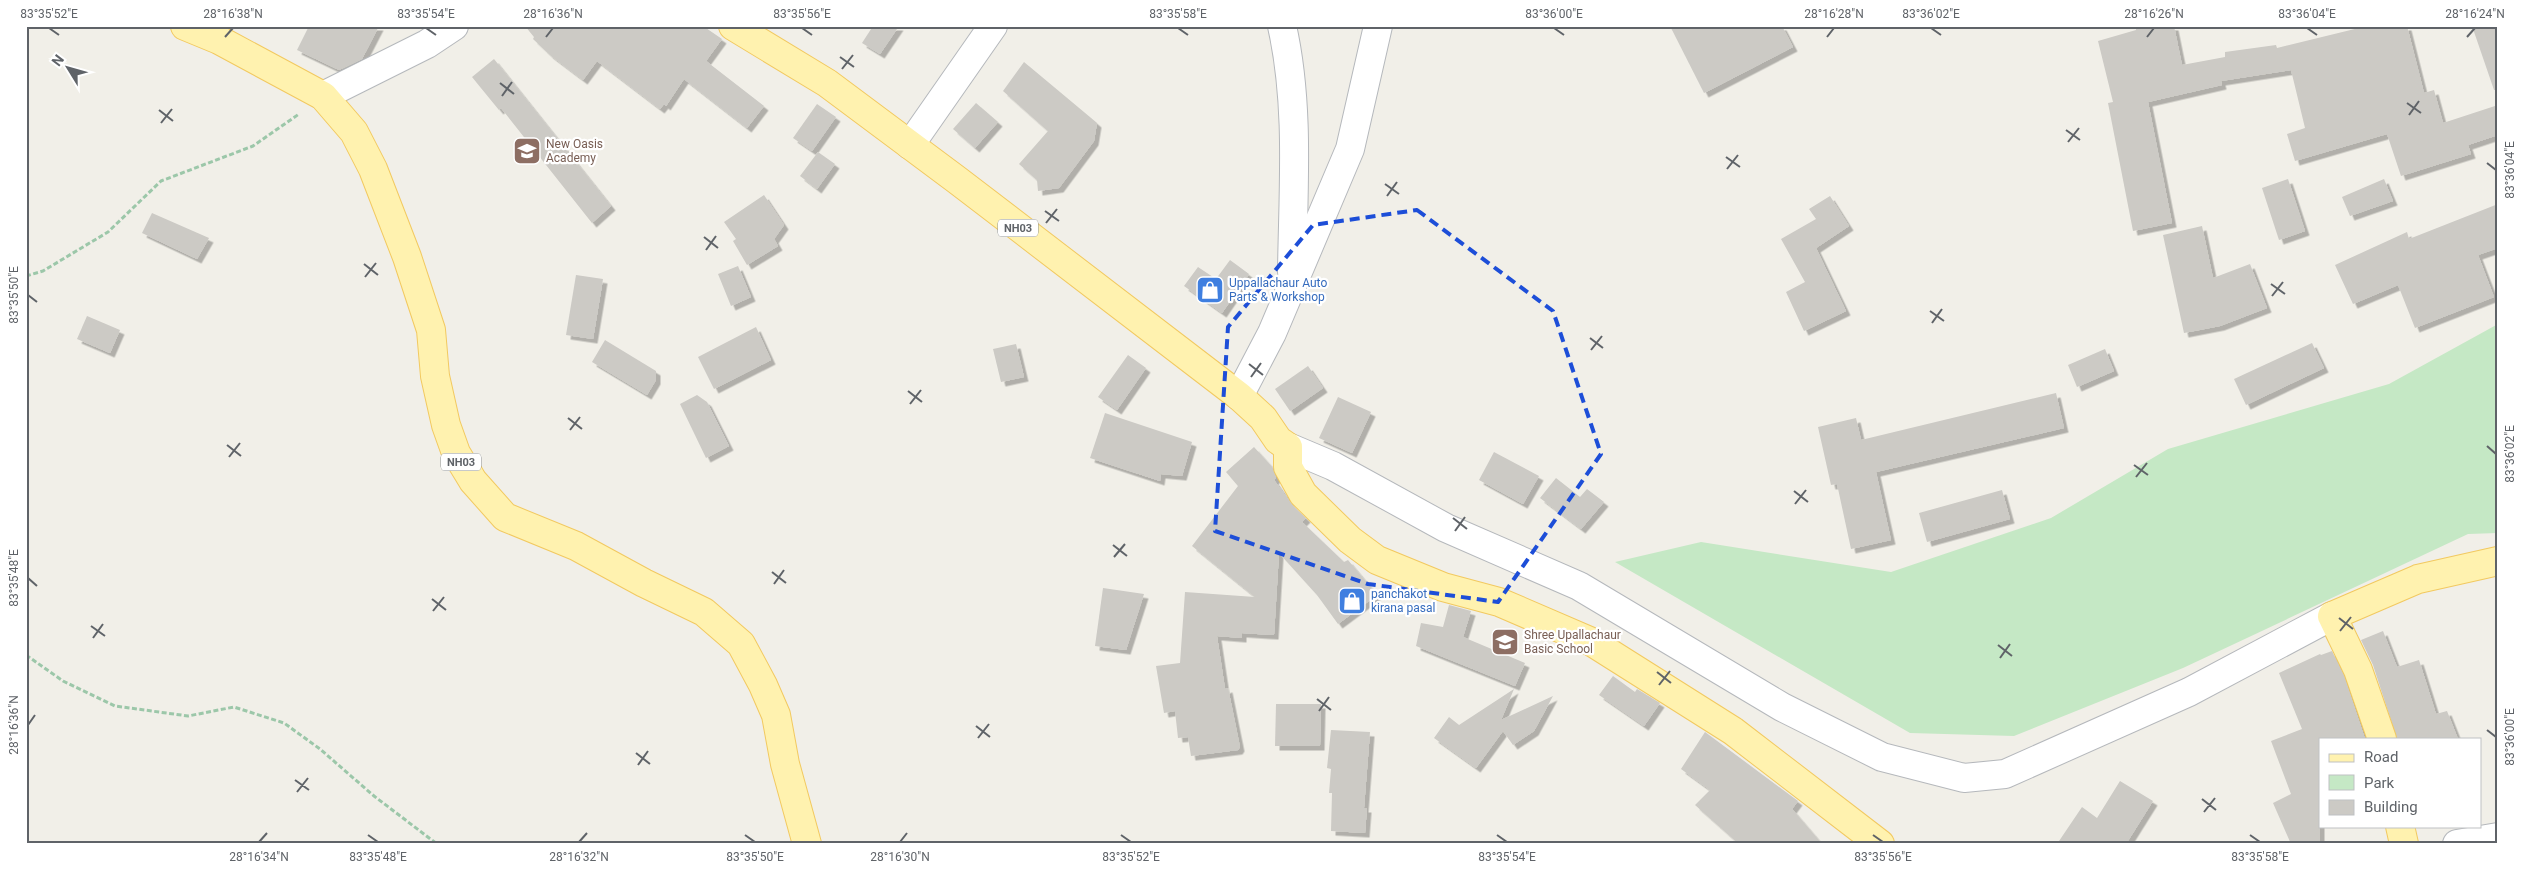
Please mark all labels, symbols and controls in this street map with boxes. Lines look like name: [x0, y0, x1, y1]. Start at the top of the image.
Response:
text: 83°35'52"E: [20, 7, 78, 21]
text: 28°16'38"N: [203, 7, 263, 21]
text: 83°35'54"E: [397, 7, 455, 21]
text: 28°16'36"N: [523, 7, 583, 21]
text: 83°35'56"E: [773, 7, 831, 21]
text: 83°35'58"E: [1149, 7, 1207, 21]
text: 83°36'00"E: [1525, 7, 1583, 21]
text: 28°16'28"N: [1804, 7, 1864, 21]
text: 83°36'02"E: [1902, 7, 1960, 21]
text: 28°16'26"N: [2124, 7, 2184, 21]
text: 83°36'04"E: [2278, 7, 2336, 21]
text: 28°16'24"N: [2445, 7, 2505, 21]
north arrow: [42, 42, 92, 92]
text: N: [48, 51, 67, 69]
school or university icon: New Oasis Academy: [512, 136, 542, 166]
place label: New Oasis Academy: [546, 137, 603, 165]
text: 83°36'04"E: [2503, 141, 2517, 199]
road number: NH03: [998, 220, 1038, 237]
text: 83°35'50"E: [7, 266, 21, 324]
shop icon: Uppallachaur Auto Parts & Workshop: [1195, 275, 1225, 305]
place label: Uppallachaur Auto Parts & Workshop: [1229, 276, 1327, 304]
text: 83°36'02"E: [2503, 425, 2517, 483]
road number: NH03: [441, 454, 481, 471]
text: 83°35'48"E: [7, 549, 21, 607]
shop icon: panchakot kirana pasal: [1337, 586, 1367, 616]
place label: panchakot kirana pasal: [1371, 587, 1435, 615]
school or university icon: Shree Upallachaur Basic School: [1490, 627, 1520, 657]
place label: Shree Upallachaur Basic School: [1524, 628, 1621, 656]
text: 28°16'36"N: [7, 695, 21, 755]
text: 83°36'00"E: [2503, 708, 2517, 766]
legend: [2319, 738, 2482, 828]
text: Road: [2364, 748, 2398, 766]
text: Park: [2364, 774, 2395, 792]
text: Building: [2364, 798, 2418, 816]
text: 28°16'34"N: [229, 850, 289, 864]
text: 83°35'48"E: [349, 850, 407, 864]
text: 28°16'32"N: [549, 850, 609, 864]
text: 83°35'50"E: [726, 850, 784, 864]
text: 28°16'30"N: [870, 850, 930, 864]
text: 83°35'52"E: [1102, 850, 1160, 864]
text: 83°35'54"E: [1478, 850, 1536, 864]
text: 83°35'56"E: [1854, 850, 1912, 864]
text: 83°35'58"E: [2231, 850, 2289, 864]

